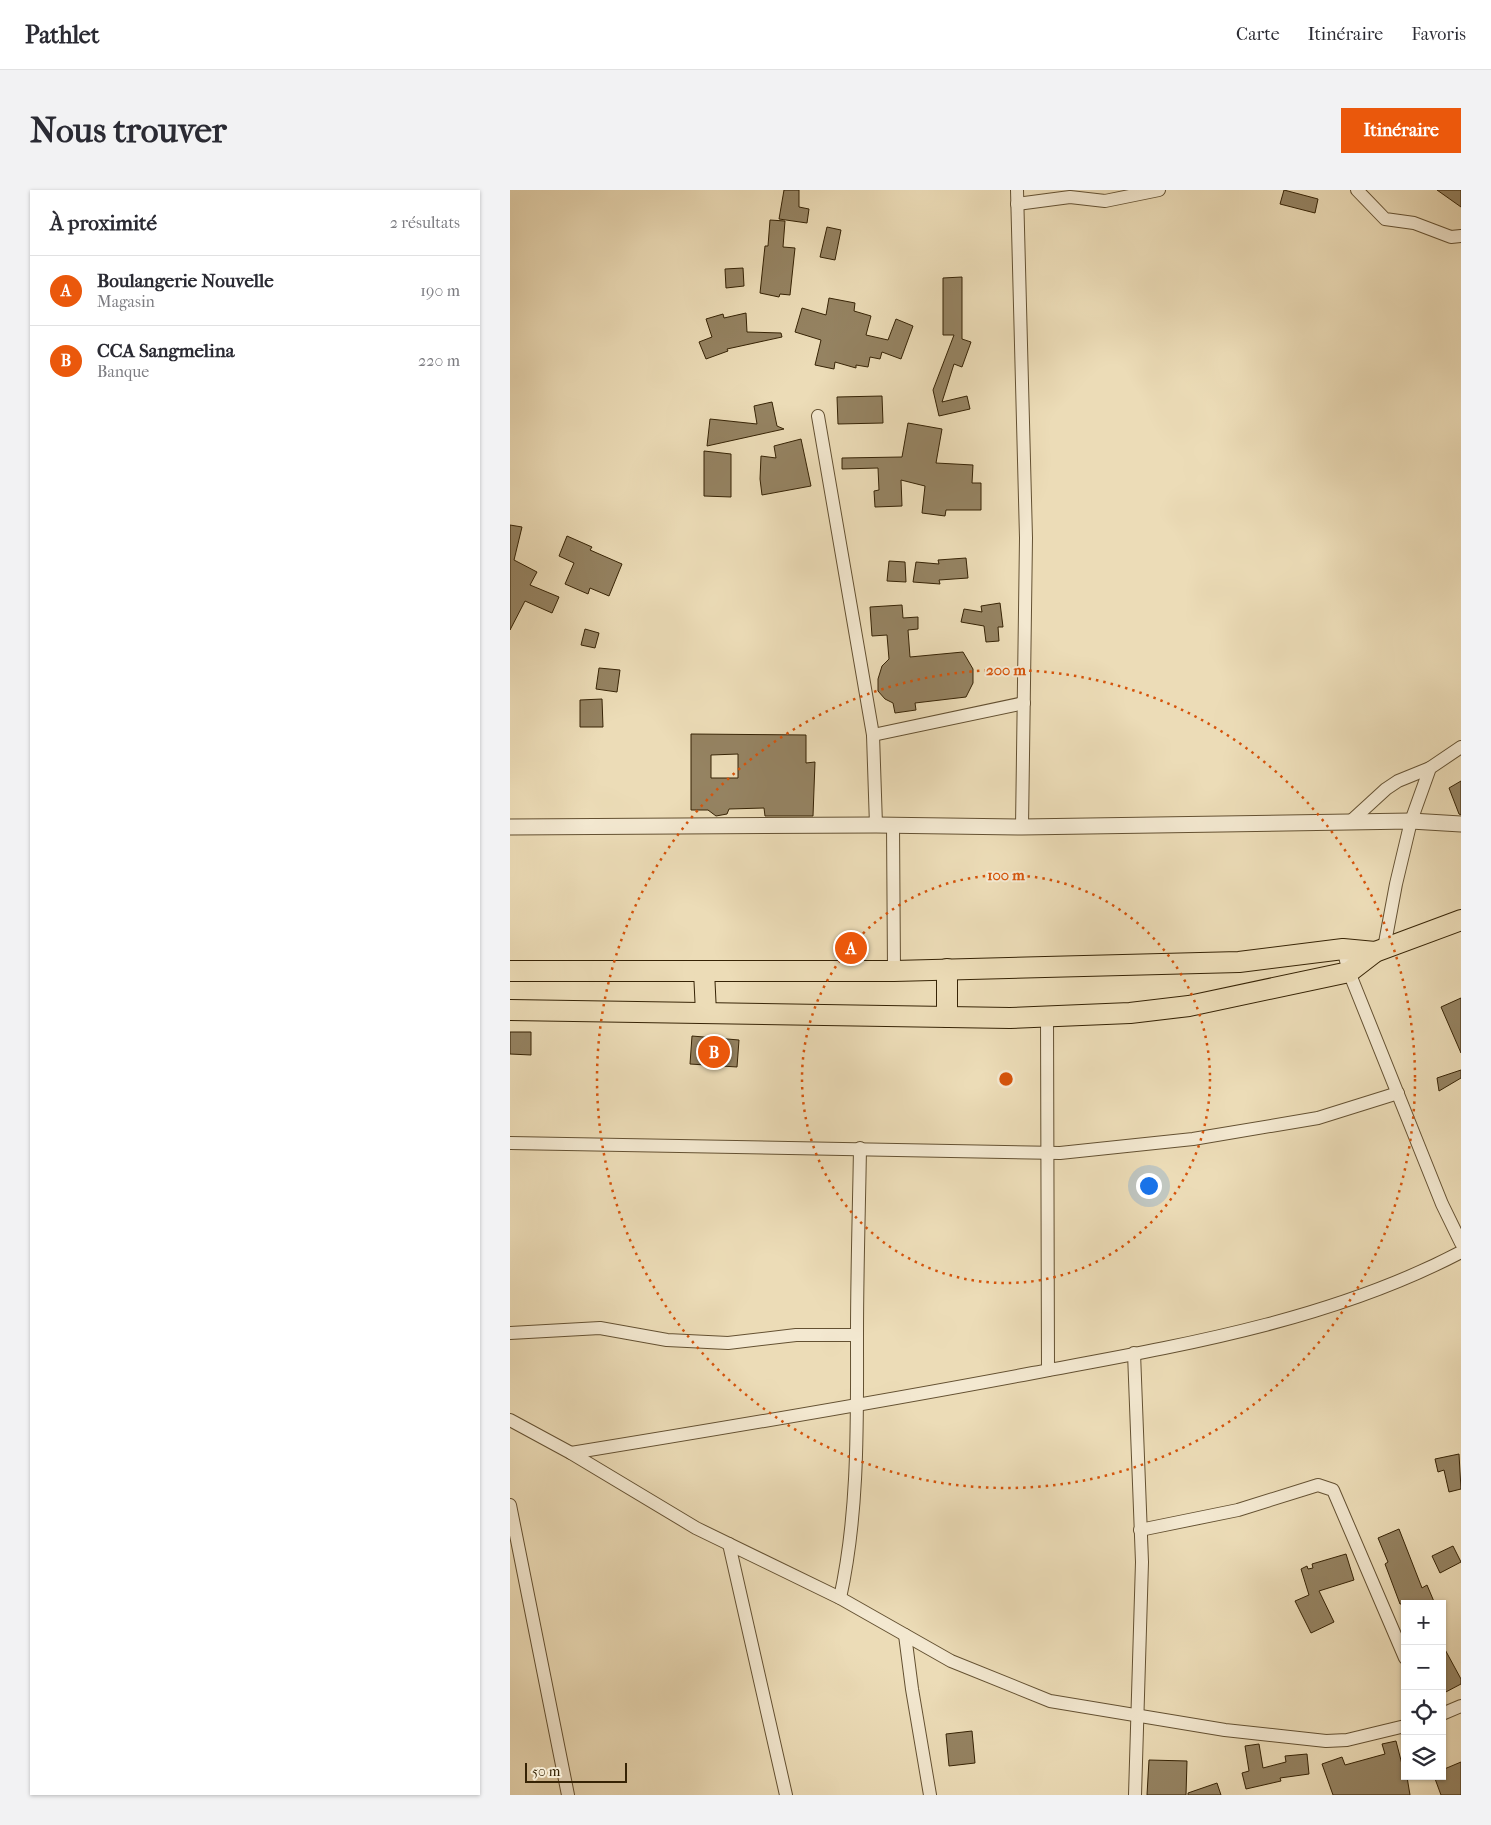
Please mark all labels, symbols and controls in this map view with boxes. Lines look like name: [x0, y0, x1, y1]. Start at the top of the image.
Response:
text: Pathlet: [25, 21, 99, 49]
text: Carte: [1236, 24, 1280, 45]
text: Itinéraire: [1308, 24, 1383, 45]
text: Favoris: [1411, 24, 1466, 45]
button: Itinéraire: [1341, 108, 1461, 153]
text: Nous trouver: [30, 110, 227, 151]
text: À proximité: [50, 211, 157, 235]
text: 2 résultats: [390, 213, 460, 232]
text: Boulangerie Nouvelle: [97, 270, 274, 292]
text: A: [61, 281, 71, 300]
text: 190 m: [420, 281, 460, 300]
text: Magasin: [97, 292, 155, 311]
text: CCA Sangmelina: [97, 340, 235, 362]
text: B: [61, 351, 71, 370]
text: 220 m: [418, 351, 460, 370]
text: Banque: [97, 362, 149, 381]
text: 200 m: [986, 661, 1026, 679]
text: 100 m: [987, 866, 1025, 884]
pin: A: [835, 929, 867, 967]
pin: B: [698, 1033, 730, 1071]
centre of rings: [997, 1070, 1015, 1088]
your location: [1136, 1173, 1162, 1199]
map controls: [1401, 1600, 1446, 1780]
button: +: [1401, 1600, 1446, 1645]
button: −: [1401, 1645, 1446, 1690]
button: locate: [1401, 1690, 1446, 1735]
button: layers: [1401, 1735, 1446, 1780]
scale bar: [525, 1760, 628, 1783]
text: 50 m: [532, 1763, 560, 1780]

